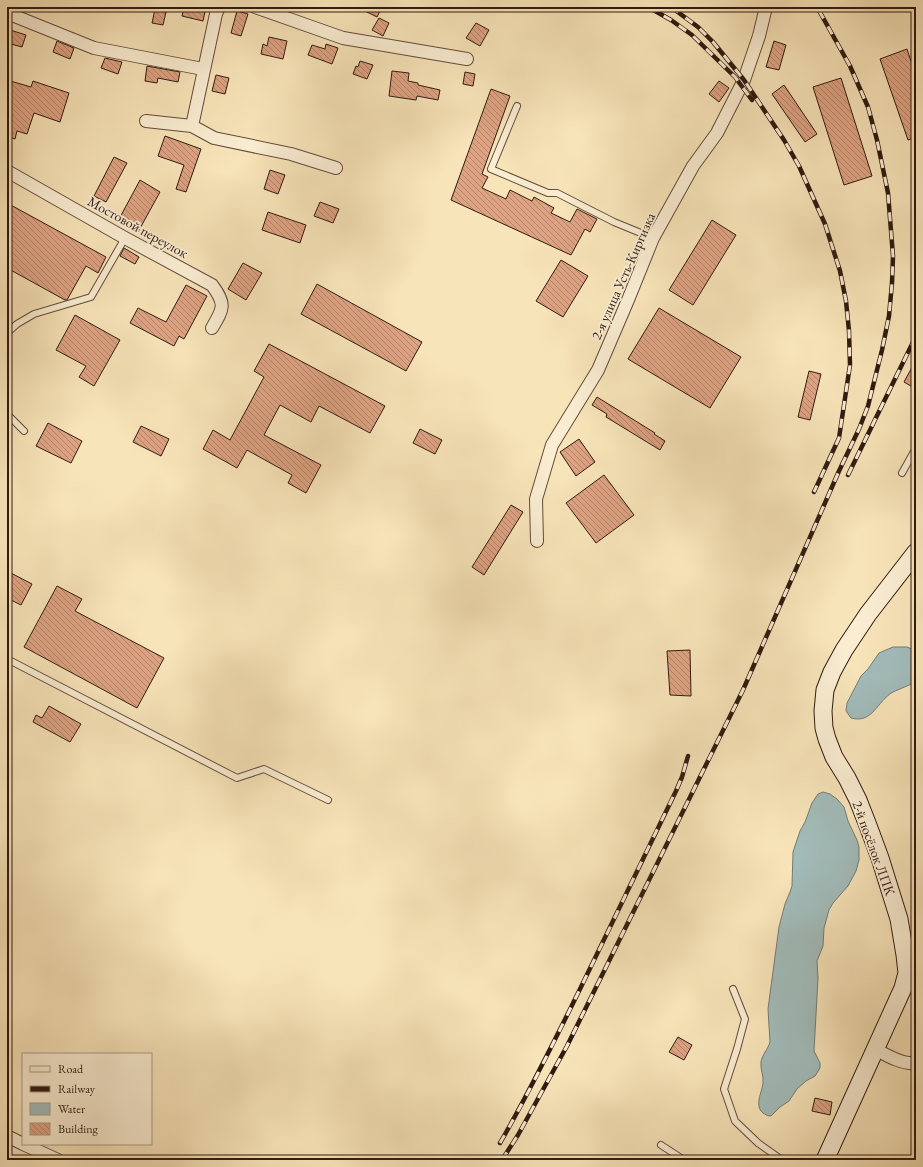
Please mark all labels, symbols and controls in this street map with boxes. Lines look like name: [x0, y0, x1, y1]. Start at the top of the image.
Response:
street label: Мостовой переулок: [85, 192, 192, 262]
street label: 2-я улица Усть-Киргизка: [587, 209, 659, 342]
street label: 2-й посёлок ЛПК: [849, 798, 900, 899]
legend: [22, 1053, 152, 1145]
text: Road: [58, 1061, 84, 1077]
text: Railway: [58, 1081, 96, 1097]
text: Water: [58, 1101, 85, 1117]
text: Building: [58, 1121, 99, 1137]

